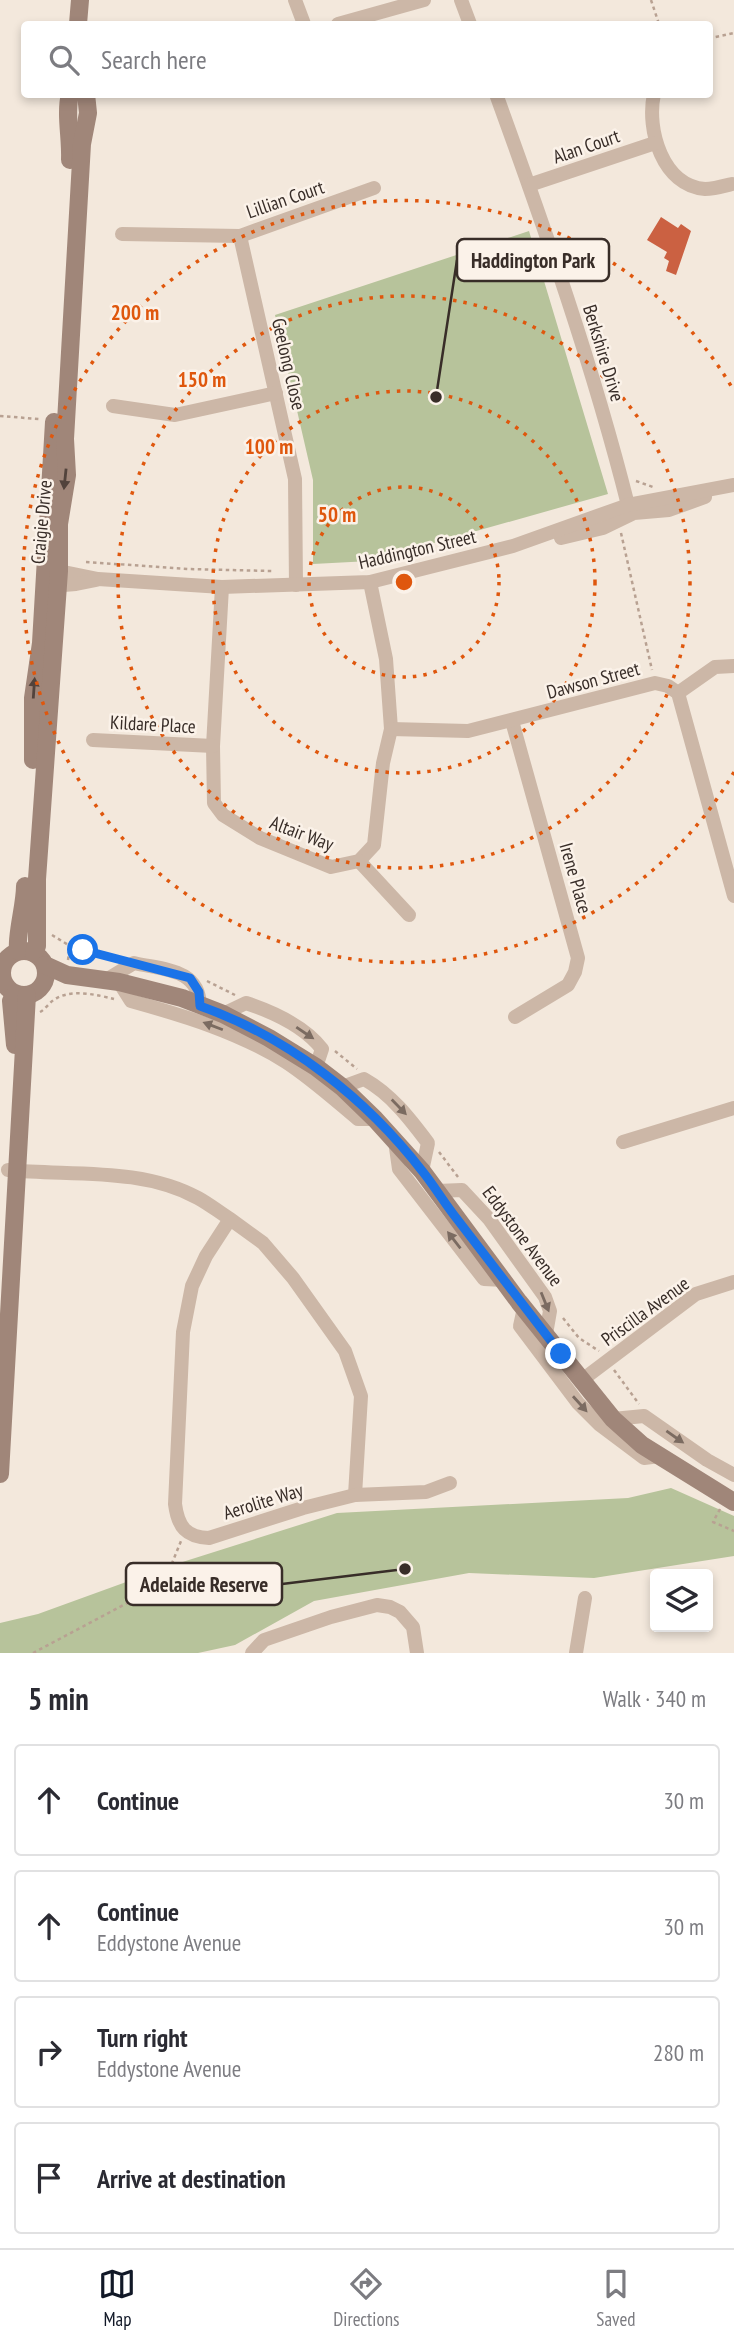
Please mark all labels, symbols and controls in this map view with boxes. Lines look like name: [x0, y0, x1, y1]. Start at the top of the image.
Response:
search box: [21, 21, 713, 98]
icon: search: [45, 41, 83, 79]
text: Search here: [101, 43, 207, 76]
street label: Alan Court: [550, 123, 623, 169]
street label: Lillian Court: [243, 174, 328, 223]
callout: Haddington Park: [457, 239, 609, 281]
text: Haddington Park: [471, 247, 595, 274]
text: 200 m: [111, 299, 159, 326]
street label: Berkshire Drive: [578, 302, 630, 404]
street label: Geelong Close: [267, 316, 311, 412]
text: 150 m: [178, 366, 226, 393]
text: 100 m: [245, 433, 293, 460]
one-way arrow: [60, 469, 71, 491]
street label: Craigie Drive: [25, 479, 57, 565]
text: 50 m: [318, 501, 356, 528]
street label: Haddington Street: [356, 524, 479, 574]
centre of rings: [392, 570, 416, 594]
street label: Dawson Street: [544, 656, 643, 704]
one-way arrow: [29, 677, 40, 699]
street label: Kildare Place: [110, 710, 197, 738]
street label: Altair Way: [267, 810, 338, 856]
street label: Irene Place: [554, 840, 598, 916]
route start: [67, 934, 98, 965]
one-way arrow: [202, 1020, 223, 1031]
one-way arrow: [295, 1027, 315, 1040]
one-way arrow: [390, 1099, 407, 1116]
street label: Eddystone Avenue: [478, 1181, 569, 1291]
one-way arrow: [447, 1232, 462, 1250]
street label: Priscilla Avenue: [596, 1271, 694, 1351]
one-way arrow: [540, 1292, 551, 1313]
route end: [545, 1338, 576, 1369]
one-way arrow: [572, 1395, 588, 1413]
one-way arrow: [666, 1430, 684, 1444]
street label: Aerolite Way: [220, 1477, 307, 1524]
callout: Adelaide Reserve: [126, 1563, 282, 1605]
map controls: [650, 1569, 713, 1632]
button: layers: [650, 1569, 713, 1632]
text: Adelaide Reserve: [139, 1571, 268, 1598]
text: 5 min: [28, 1679, 89, 1718]
text: Walk · 340 m: [603, 1684, 706, 1713]
icon: ahead: [30, 1781, 68, 1819]
text: Continue: [97, 1784, 179, 1817]
text: 30 m: [663, 1786, 704, 1815]
text: Continue: [97, 1895, 179, 1928]
icon: ahead: [30, 1907, 68, 1945]
text: 30 m: [663, 1912, 704, 1941]
text: Eddystone Avenue: [97, 1928, 241, 1957]
text: Turn right: [97, 2021, 188, 2054]
icon: right: [30, 2033, 68, 2071]
text: 280 m: [653, 2038, 704, 2067]
text: Eddystone Avenue: [97, 2054, 241, 2083]
icon: arrive: [30, 2159, 68, 2197]
text: Arrive at destination: [97, 2162, 286, 2195]
tab: Map: [98, 2265, 136, 2331]
tab: Directions: [333, 2265, 399, 2331]
tab: Saved: [596, 2265, 636, 2331]

